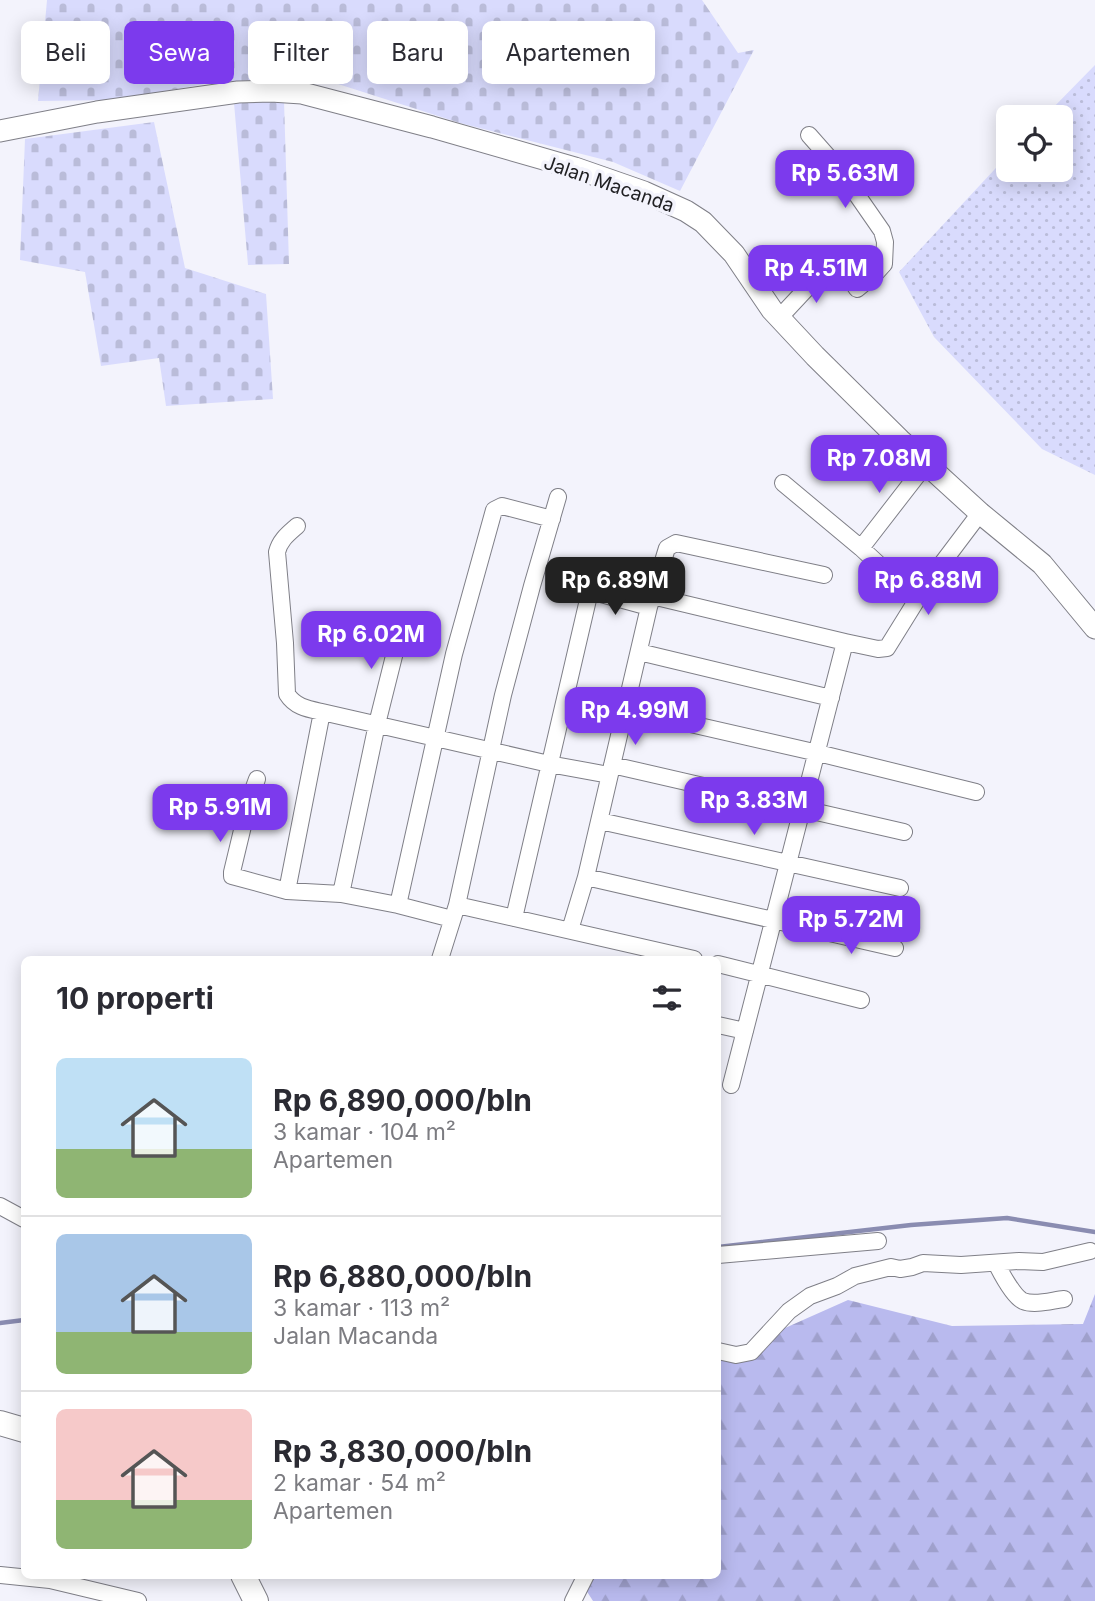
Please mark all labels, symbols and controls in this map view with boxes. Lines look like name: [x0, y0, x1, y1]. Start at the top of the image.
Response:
chip: Beli: [21, 21, 110, 84]
chip: Sewa: [124, 21, 234, 84]
chip: Filter: [248, 21, 353, 84]
chip: Baru: [367, 21, 468, 84]
chip: Apartemen: [482, 21, 655, 84]
map controls: [996, 105, 1073, 182]
button: locate: [996, 105, 1073, 182]
pin: Rp 5.63M: [773, 150, 917, 210]
street label: Jalan Macanda: [541, 151, 677, 217]
text: Rp 5.63M: [791, 159, 899, 187]
pin: Rp 4.51M: [744, 246, 888, 305]
text: Rp 4.51M: [764, 254, 868, 282]
pin: Rp 7.08M: [807, 435, 951, 495]
text: Rp 7.08M: [827, 444, 931, 472]
pin: Rp 6.89M: [543, 558, 687, 617]
pin: Rp 6.88M: [856, 558, 1000, 617]
text: Rp 6.89M: [561, 566, 669, 594]
text: Rp 6.88M: [874, 566, 982, 594]
pin: Rp 6.02M: [299, 612, 443, 671]
text: Rp 6.02M: [317, 620, 425, 648]
pin: Rp 4.99M: [563, 688, 707, 747]
text: Rp 4.99M: [581, 696, 689, 724]
pin: Rp 3.83M: [682, 778, 826, 837]
pin: Rp 5.91M: [148, 784, 292, 844]
text: Rp 3.83M: [700, 786, 808, 814]
text: Rp 5.91M: [169, 793, 271, 821]
pin: Rp 5.72M: [779, 897, 923, 956]
text: Rp 5.72M: [798, 905, 904, 933]
icon: filters: [648, 979, 686, 1017]
text: 10 properti: [56, 980, 214, 1016]
text: Rp 6,890,000/bln: [273, 1082, 532, 1118]
icon: home: [112, 1086, 196, 1170]
text: 3 kamar · 104 m²: [273, 1118, 456, 1146]
text: Apartemen: [273, 1146, 393, 1174]
text: Rp 6,880,000/bln: [273, 1258, 532, 1294]
icon: home: [112, 1262, 196, 1346]
text: 3 kamar · 113 m²: [273, 1294, 450, 1322]
text: Jalan Macanda: [273, 1322, 438, 1350]
text: Rp 3,830,000/bln: [273, 1433, 532, 1469]
icon: home: [112, 1437, 196, 1521]
text: 2 kamar · 54 m²: [273, 1469, 446, 1497]
text: Apartemen: [273, 1497, 393, 1525]

